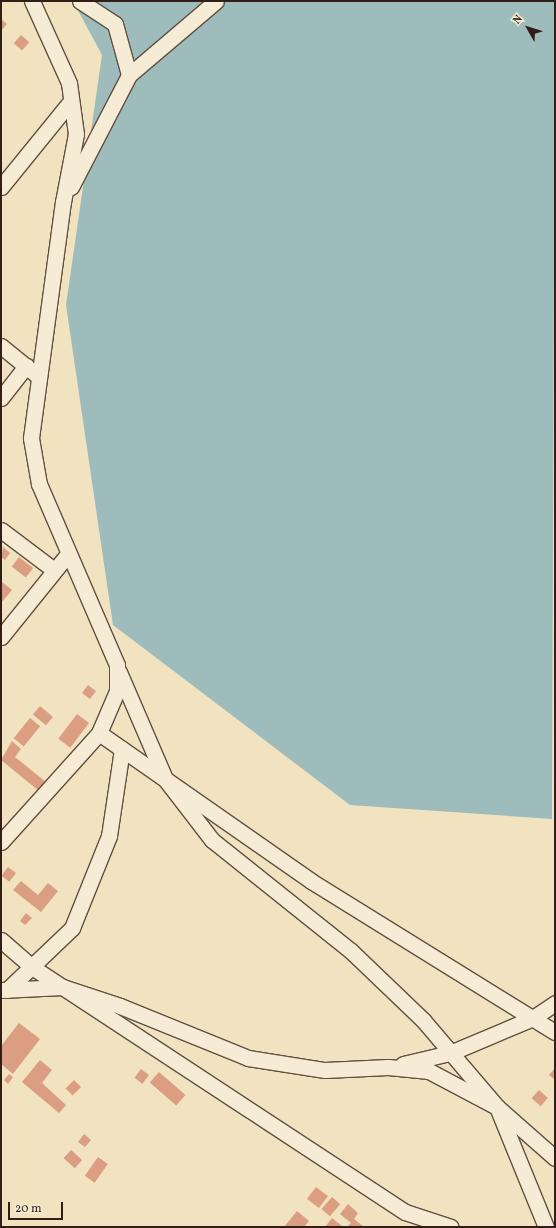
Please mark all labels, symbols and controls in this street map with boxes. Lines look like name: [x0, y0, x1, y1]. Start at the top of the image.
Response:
north arrow: [508, 8, 548, 48]
text: N: [510, 12, 527, 28]
scale bar: [10, 1194, 65, 1220]
text: 20 m: [15, 1201, 42, 1217]

